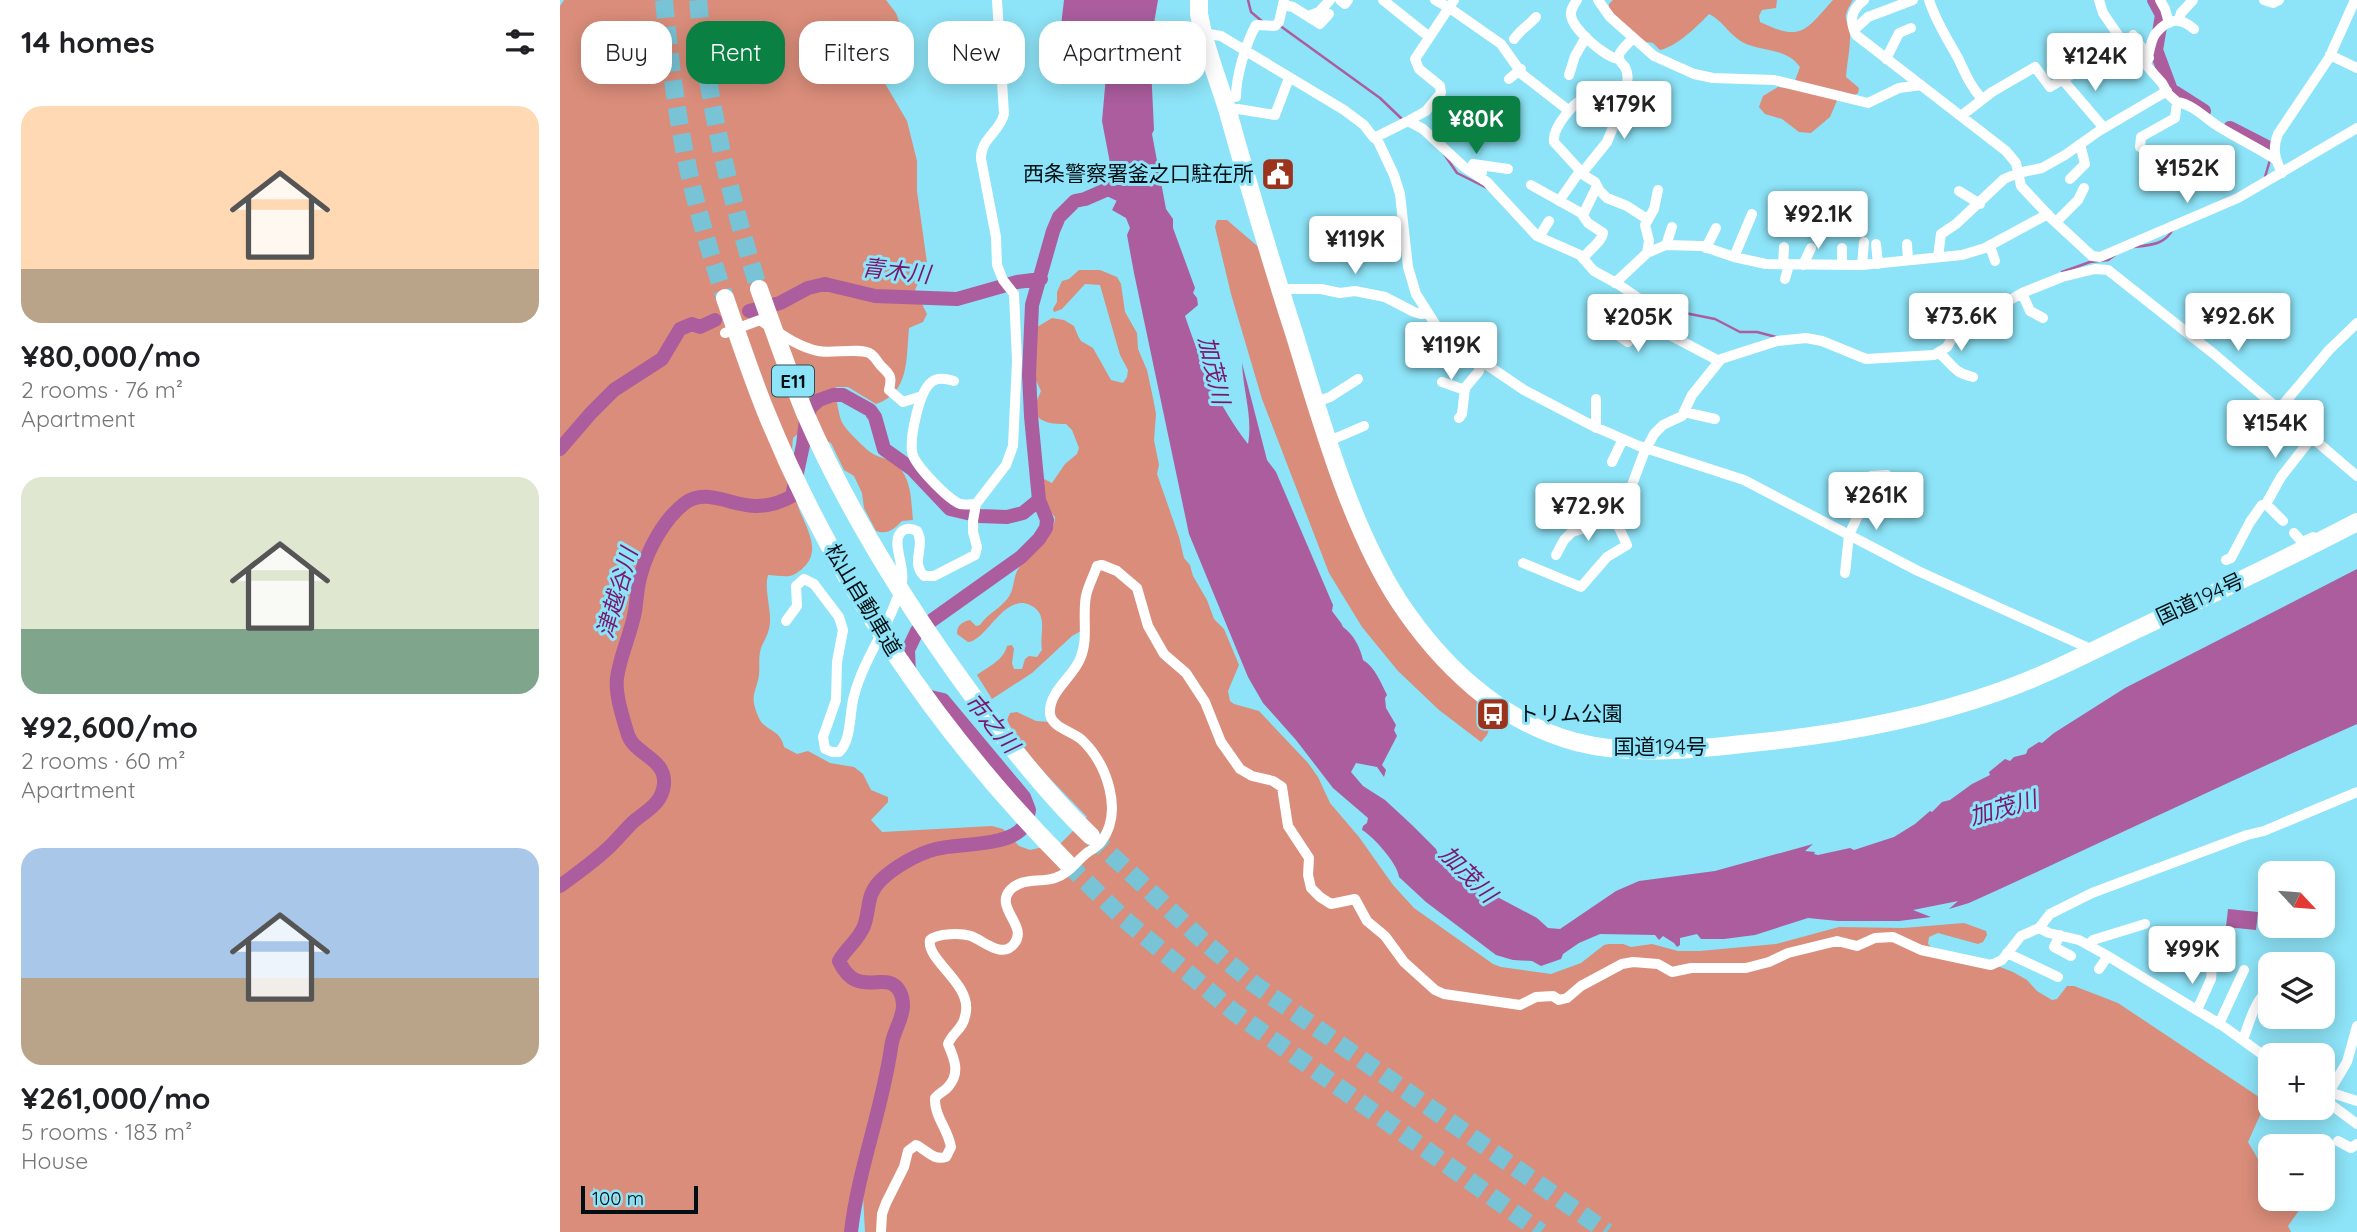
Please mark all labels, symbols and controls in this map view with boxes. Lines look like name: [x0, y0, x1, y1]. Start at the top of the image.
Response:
chip: Buy: [581, 21, 672, 84]
chip: Rent: [686, 21, 785, 84]
chip: Filters: [799, 21, 914, 84]
chip: New: [928, 21, 1025, 84]
chip: Apartment: [1039, 21, 1206, 84]
text: 14 homes: [21, 23, 155, 61]
icon: filters: [501, 23, 539, 61]
pin: ¥124K: [2046, 34, 2144, 93]
text: ¥124K: [2063, 41, 2127, 70]
pin: ¥179K: [1575, 82, 1673, 141]
text: ¥179K: [1592, 89, 1656, 118]
pin: ¥80K: [1435, 96, 1517, 156]
text: ¥80K: [1448, 104, 1504, 133]
pin: ¥152K: [2138, 146, 2236, 205]
icon: home: [217, 152, 343, 278]
text: ¥152K: [2155, 153, 2219, 182]
public building icon: 西条警察署釜之口駐在所: [1259, 155, 1297, 193]
place label: 西条警察署釜之口駐在所: [1023, 160, 1254, 186]
pin: ¥92.1K: [1761, 191, 1875, 251]
text: ¥92.1K: [1784, 199, 1852, 228]
pin: ¥119K: [1306, 216, 1404, 276]
text: ¥119K: [1325, 224, 1385, 253]
water label: 青木川: [860, 252, 935, 289]
pin: ¥205K: [1589, 294, 1687, 354]
pin: ¥73.6K: [1904, 294, 2018, 353]
pin: ¥92.6K: [2181, 294, 2295, 353]
text: ¥73.6K: [1925, 301, 1997, 330]
text: ¥92.6K: [2201, 301, 2275, 330]
text: ¥205K: [1603, 302, 1673, 331]
pin: ¥119K: [1402, 322, 1500, 382]
text: ¥119K: [1421, 330, 1481, 359]
water label: 加茂川: [1193, 333, 1237, 410]
text: ¥80,000/mo: [21, 337, 201, 375]
road number: E11: [772, 366, 814, 396]
text: 2 rooms · 76 m²: [21, 375, 183, 404]
pin: ¥154K: [2226, 400, 2324, 460]
text: Apartment: [21, 404, 135, 433]
text: ¥154K: [2243, 408, 2307, 437]
pin: ¥261K: [1827, 472, 1925, 532]
text: ¥261K: [1844, 480, 1908, 509]
pin: ¥72.9K: [1531, 484, 1645, 543]
text: ¥72.9K: [1551, 491, 1625, 520]
icon: home: [217, 523, 343, 649]
street label: 松山自動車道: [820, 539, 907, 660]
water label: 津越谷川: [590, 542, 644, 641]
street label: 国道194号: [2152, 567, 2247, 630]
water label: 市之川: [959, 687, 1028, 761]
bus stop icon: トリム公園: [1474, 695, 1512, 733]
place label: トリム公園: [1518, 700, 1623, 726]
text: ¥92,600/mo: [21, 708, 198, 746]
street label: 国道194号: [1613, 733, 1707, 759]
text: 2 rooms · 60 m²: [21, 746, 186, 775]
text: Apartment: [21, 775, 135, 804]
water label: 加茂川: [1966, 783, 2043, 831]
water label: 加茂川: [1434, 839, 1505, 910]
north arrow: [2258, 861, 2334, 938]
map controls: [2258, 861, 2335, 1211]
icon: home: [217, 894, 343, 1020]
pin: ¥99K: [2151, 926, 2233, 986]
text: ¥99K: [2165, 934, 2219, 963]
button: layers: [2258, 952, 2335, 1029]
button: +: [2258, 1043, 2335, 1120]
text: ¥261,000/mo: [21, 1079, 211, 1117]
text: 5 rooms · 183 m²: [21, 1117, 192, 1146]
button: −: [2258, 1134, 2335, 1211]
text: House: [21, 1146, 88, 1175]
scale bar: [581, 1183, 698, 1215]
text: 100 m: [592, 1186, 644, 1210]

